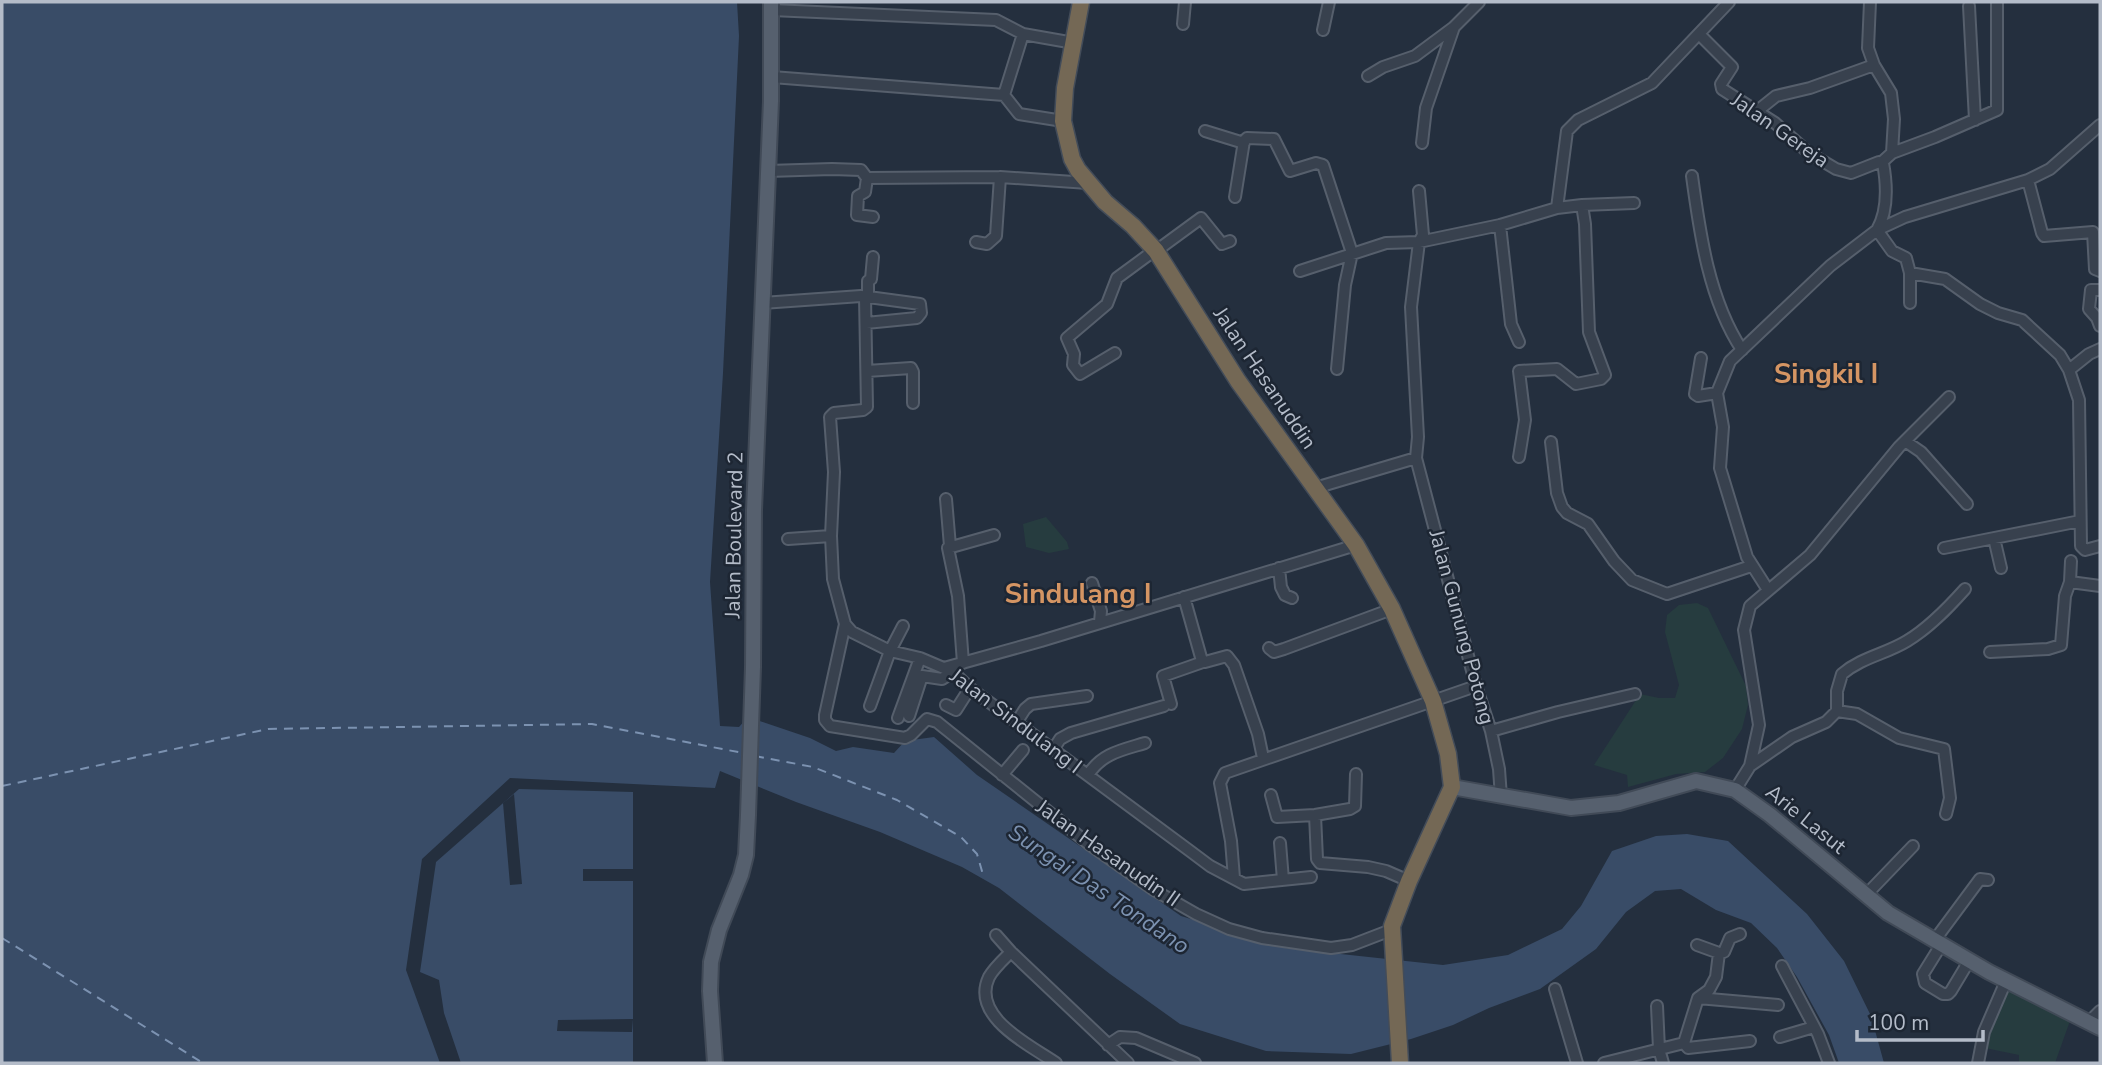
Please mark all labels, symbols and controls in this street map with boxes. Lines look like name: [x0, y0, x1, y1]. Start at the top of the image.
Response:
street label: Jalan Gereja: [1725, 85, 1835, 174]
street label: Jalan Hasanuddin: [1206, 301, 1323, 455]
district label: Singkil I: [1774, 355, 1878, 393]
street label: Jalan Boulevard 2: [719, 451, 749, 620]
street label: Jalan Gunung Potong: [1422, 526, 1501, 727]
district label: Sindulang I: [1004, 575, 1152, 613]
street label: Jalan Sindulang I: [943, 661, 1088, 780]
street label: Arie Lasut: [1760, 778, 1853, 861]
street label: Jalan Hasanudin II: [1030, 792, 1186, 913]
water label: Sungai Das Tondano: [1002, 817, 1196, 961]
scale bar: [1857, 998, 1983, 1042]
text: 100 m: [1868, 1009, 1929, 1037]

